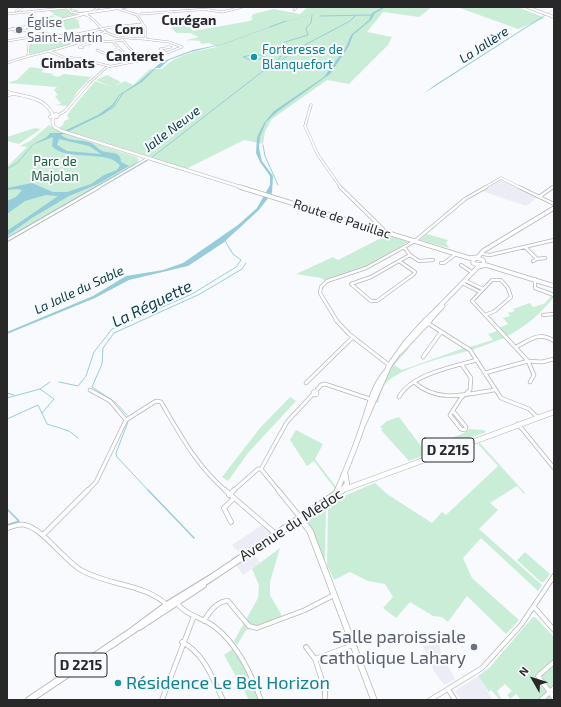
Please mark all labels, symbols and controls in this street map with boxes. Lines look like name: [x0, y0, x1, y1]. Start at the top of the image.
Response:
district label: Curégan: [162, 12, 216, 28]
place label: Église Saint-Martin: [27, 15, 102, 46]
district label: Corn: [115, 22, 143, 38]
water label: La Jallère: [457, 23, 511, 67]
marker: Église Saint-Martin: [14, 25, 24, 35]
place label: Forteresse de Blanquefort: [262, 42, 343, 73]
district label: Canteret: [106, 48, 164, 64]
marker: Forteresse de Blanquefort: [249, 52, 259, 62]
district label: Cimbats: [41, 55, 95, 71]
water label: Jalle Neuve: [141, 103, 203, 155]
park label: Parc de Majolan: [31, 154, 79, 185]
street label: Route de Pauillac: [291, 196, 393, 242]
water label: La Jalle du Sable: [32, 262, 126, 318]
water label: La Réguette: [109, 276, 195, 332]
road number: D 2215: [422, 438, 474, 462]
street label: Avenue du Médoc: [236, 485, 346, 565]
place label: Salle paroissiale catholique Lahary: [320, 626, 466, 668]
marker: Salle paroissiale catholique Lahary: [469, 642, 479, 652]
road number: D 2215: [55, 653, 107, 677]
north arrow: [513, 659, 553, 699]
text: N: [516, 664, 531, 678]
place label: Résidence Le Bel Horizon: [126, 672, 330, 694]
marker: Résidence Le Bel Horizon: [113, 678, 123, 688]

